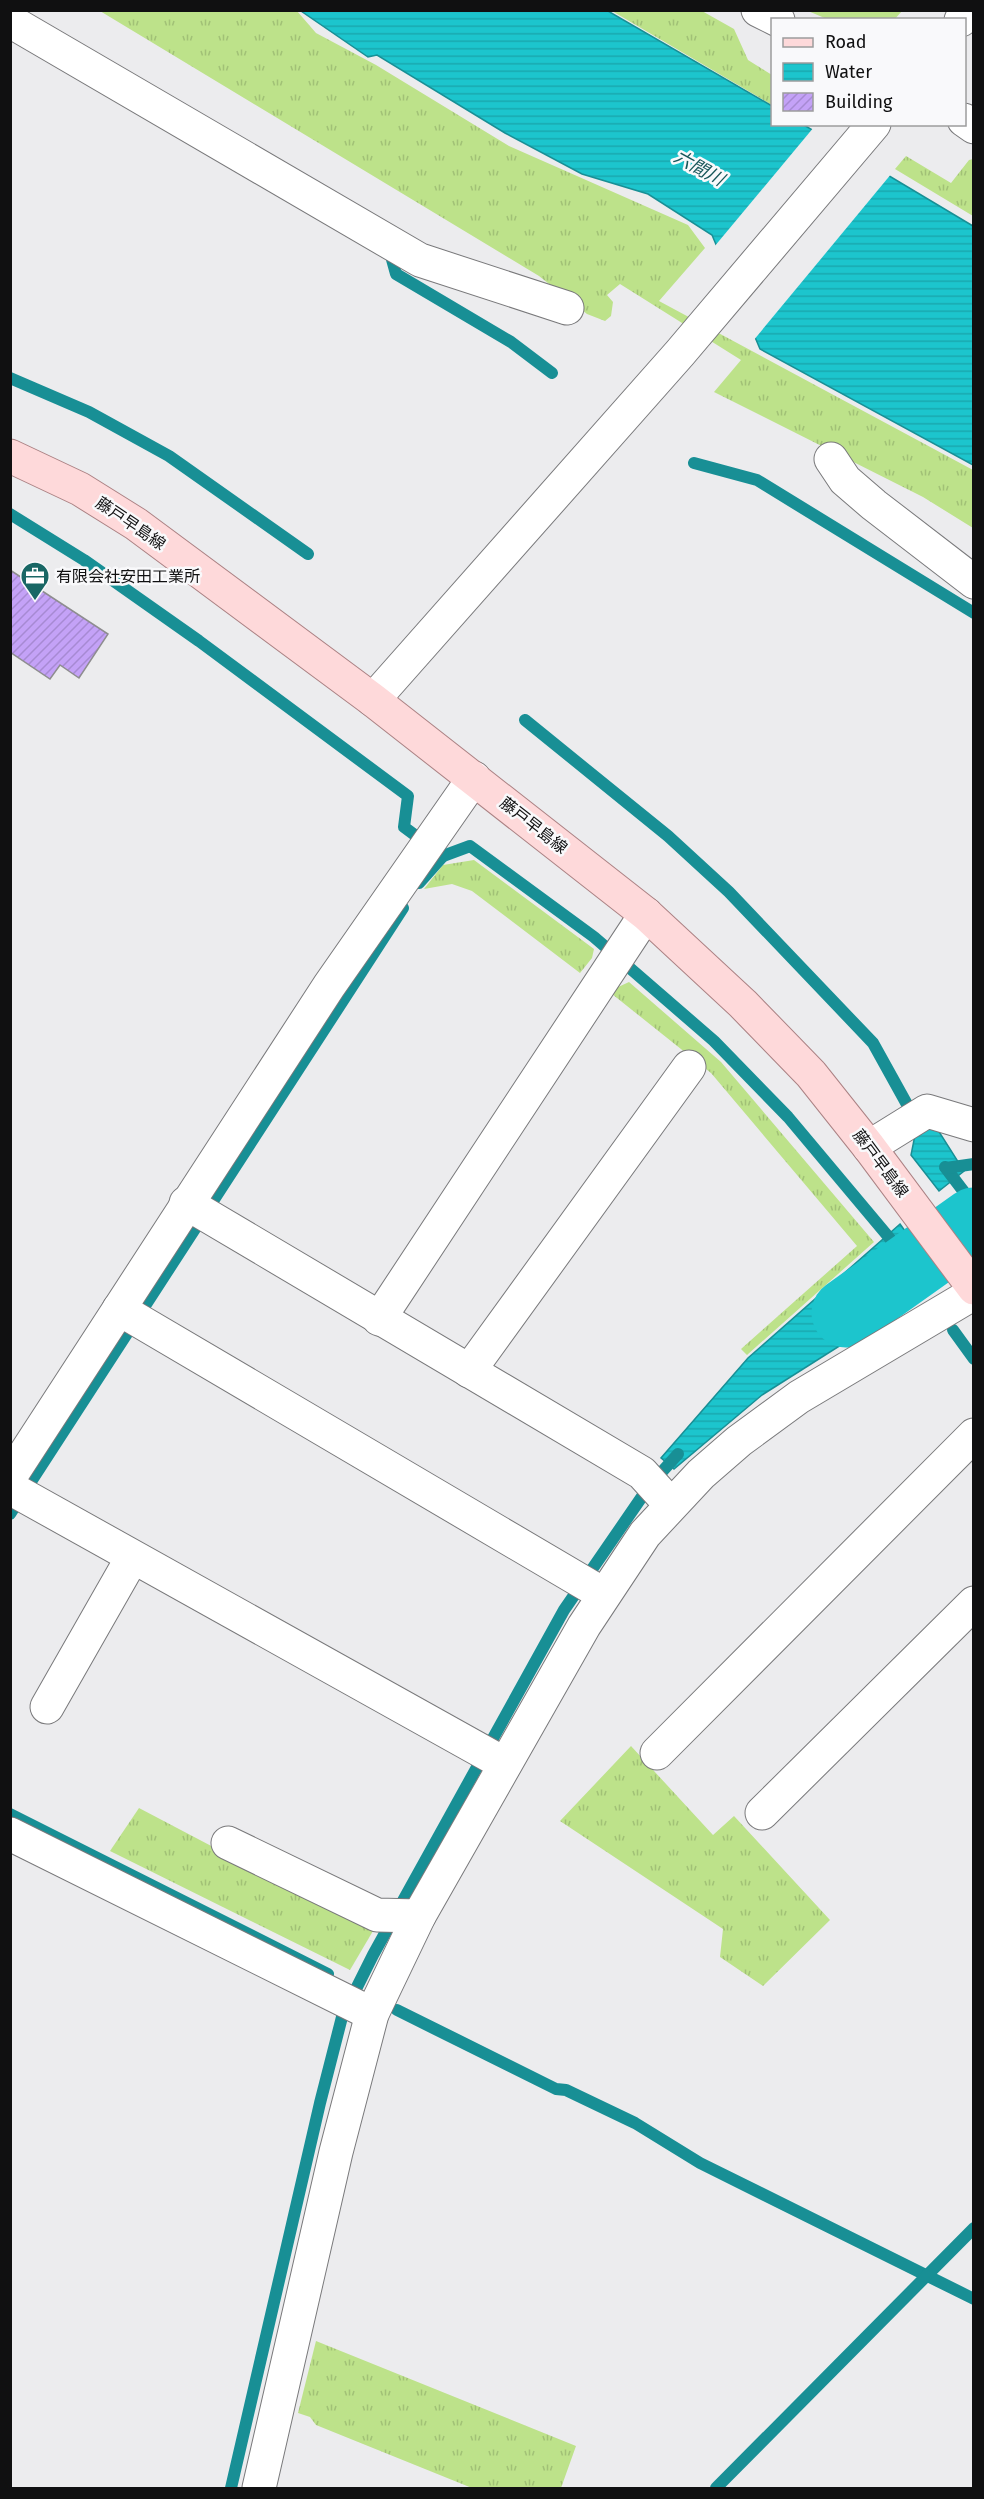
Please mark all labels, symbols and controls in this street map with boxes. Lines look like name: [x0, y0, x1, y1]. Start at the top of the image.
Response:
legend: [771, 18, 966, 126]
text: Road: [825, 31, 867, 53]
text: Water: [825, 61, 872, 83]
text: Building: [825, 91, 893, 113]
water label: 六間川: [670, 145, 730, 192]
street label: 藤戸早島線: [92, 493, 169, 554]
office icon: 有限会社安田工業所: [19, 560, 51, 602]
place label: 有限会社安田工業所: [56, 567, 200, 586]
street label: 藤戸早島線: [496, 793, 571, 858]
street label: 藤戸早島線: [849, 1126, 912, 1201]

